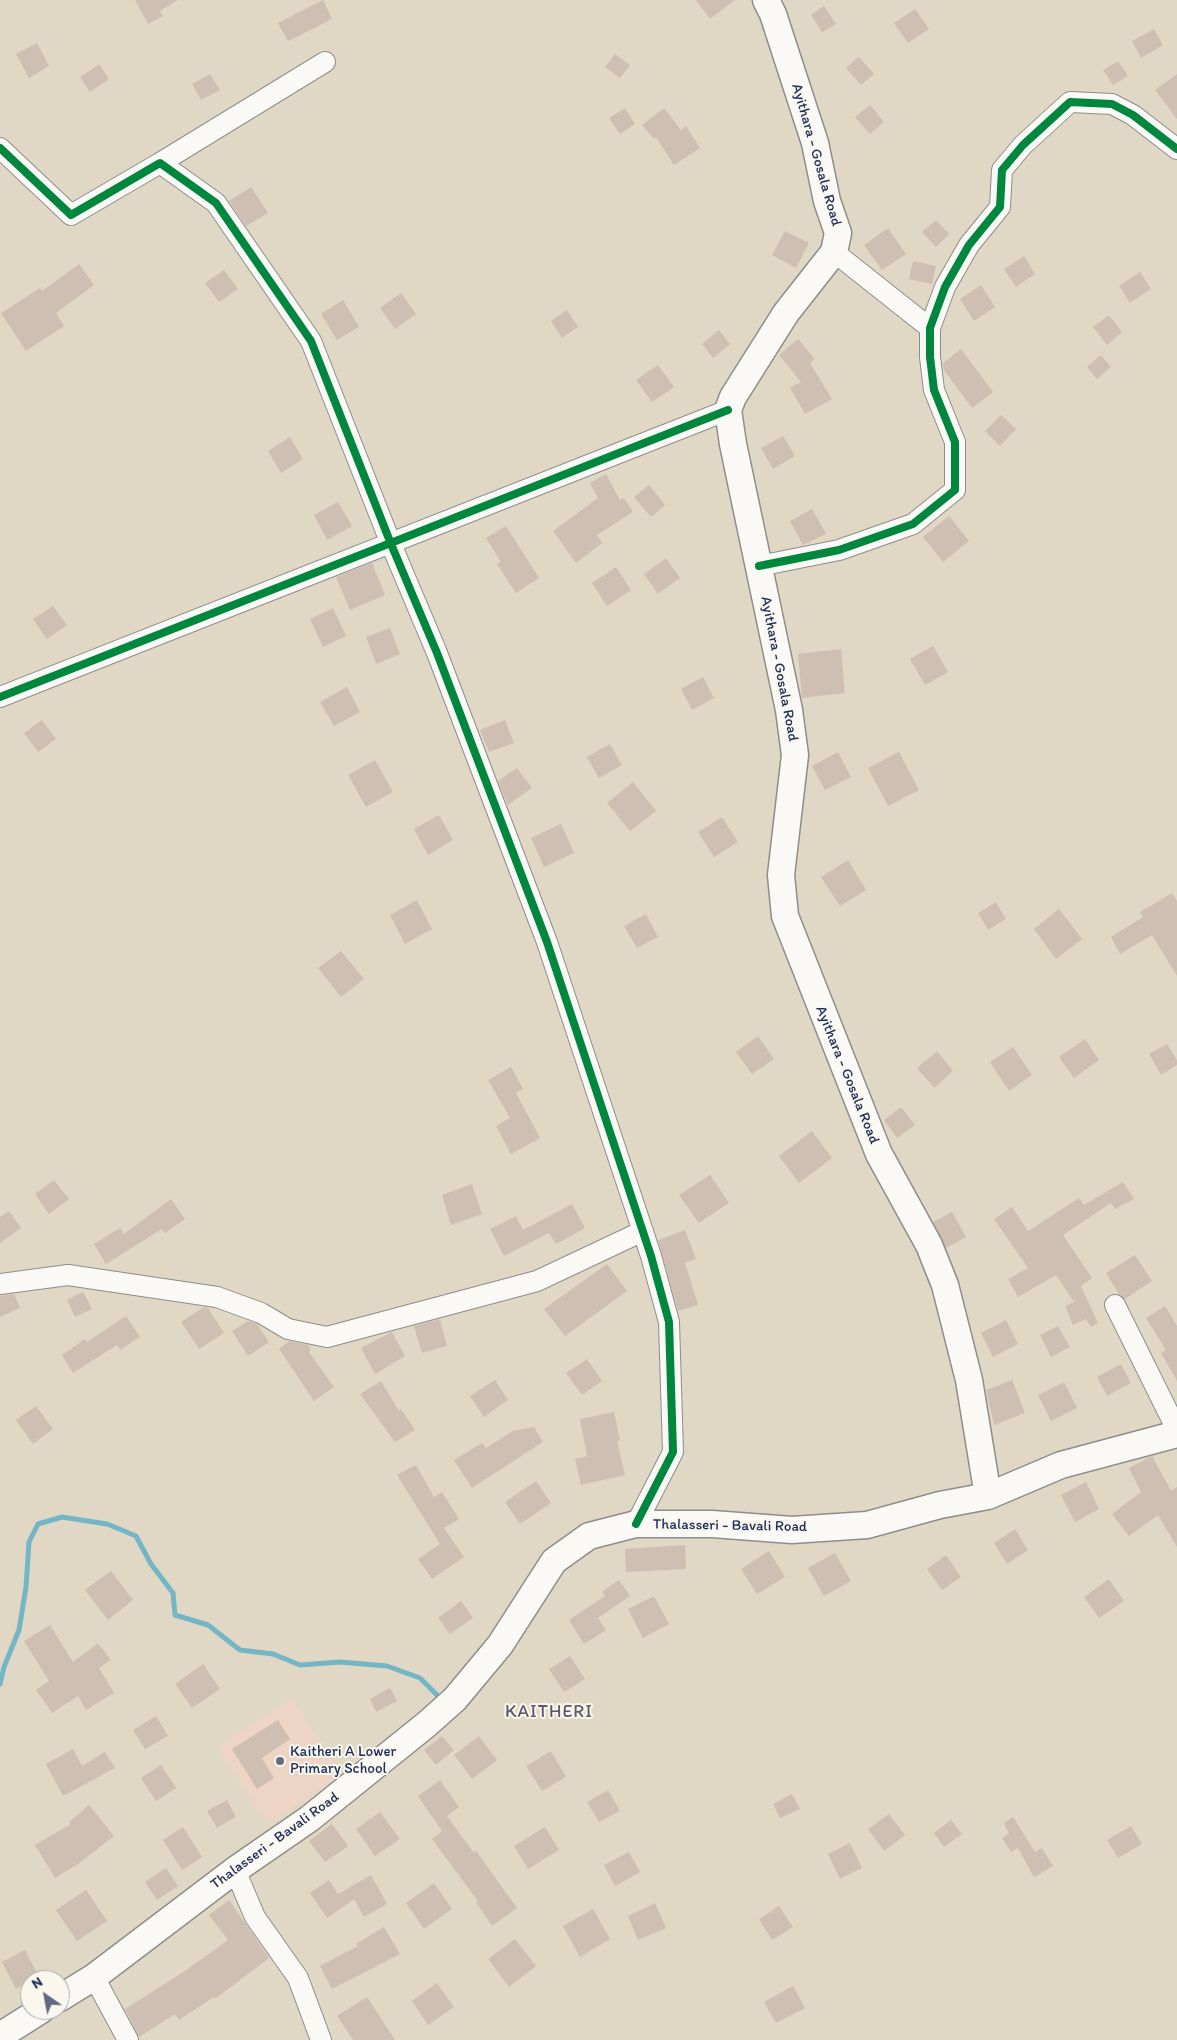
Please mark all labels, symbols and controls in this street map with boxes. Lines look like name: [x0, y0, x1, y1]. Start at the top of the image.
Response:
street label: Ayithara - Gosala Road: [787, 82, 845, 228]
street label: Ayithara - Gosala Road: [756, 595, 802, 743]
street label: Ayithara - Gosala Road: [811, 1003, 883, 1147]
street label: Thalasseri - Bavali Road: [653, 1516, 807, 1536]
district label: KAITHERI: [505, 1701, 593, 1723]
place label: Kaitheri A Lower Primary School: [290, 1743, 396, 1778]
marker: Kaitheri A Lower Primary School: [274, 1755, 286, 1767]
street label: Thalasseri - Bavali Road: [207, 1788, 343, 1894]
north arrow: [20, 1970, 70, 2020]
text: N: [29, 1973, 46, 1993]

